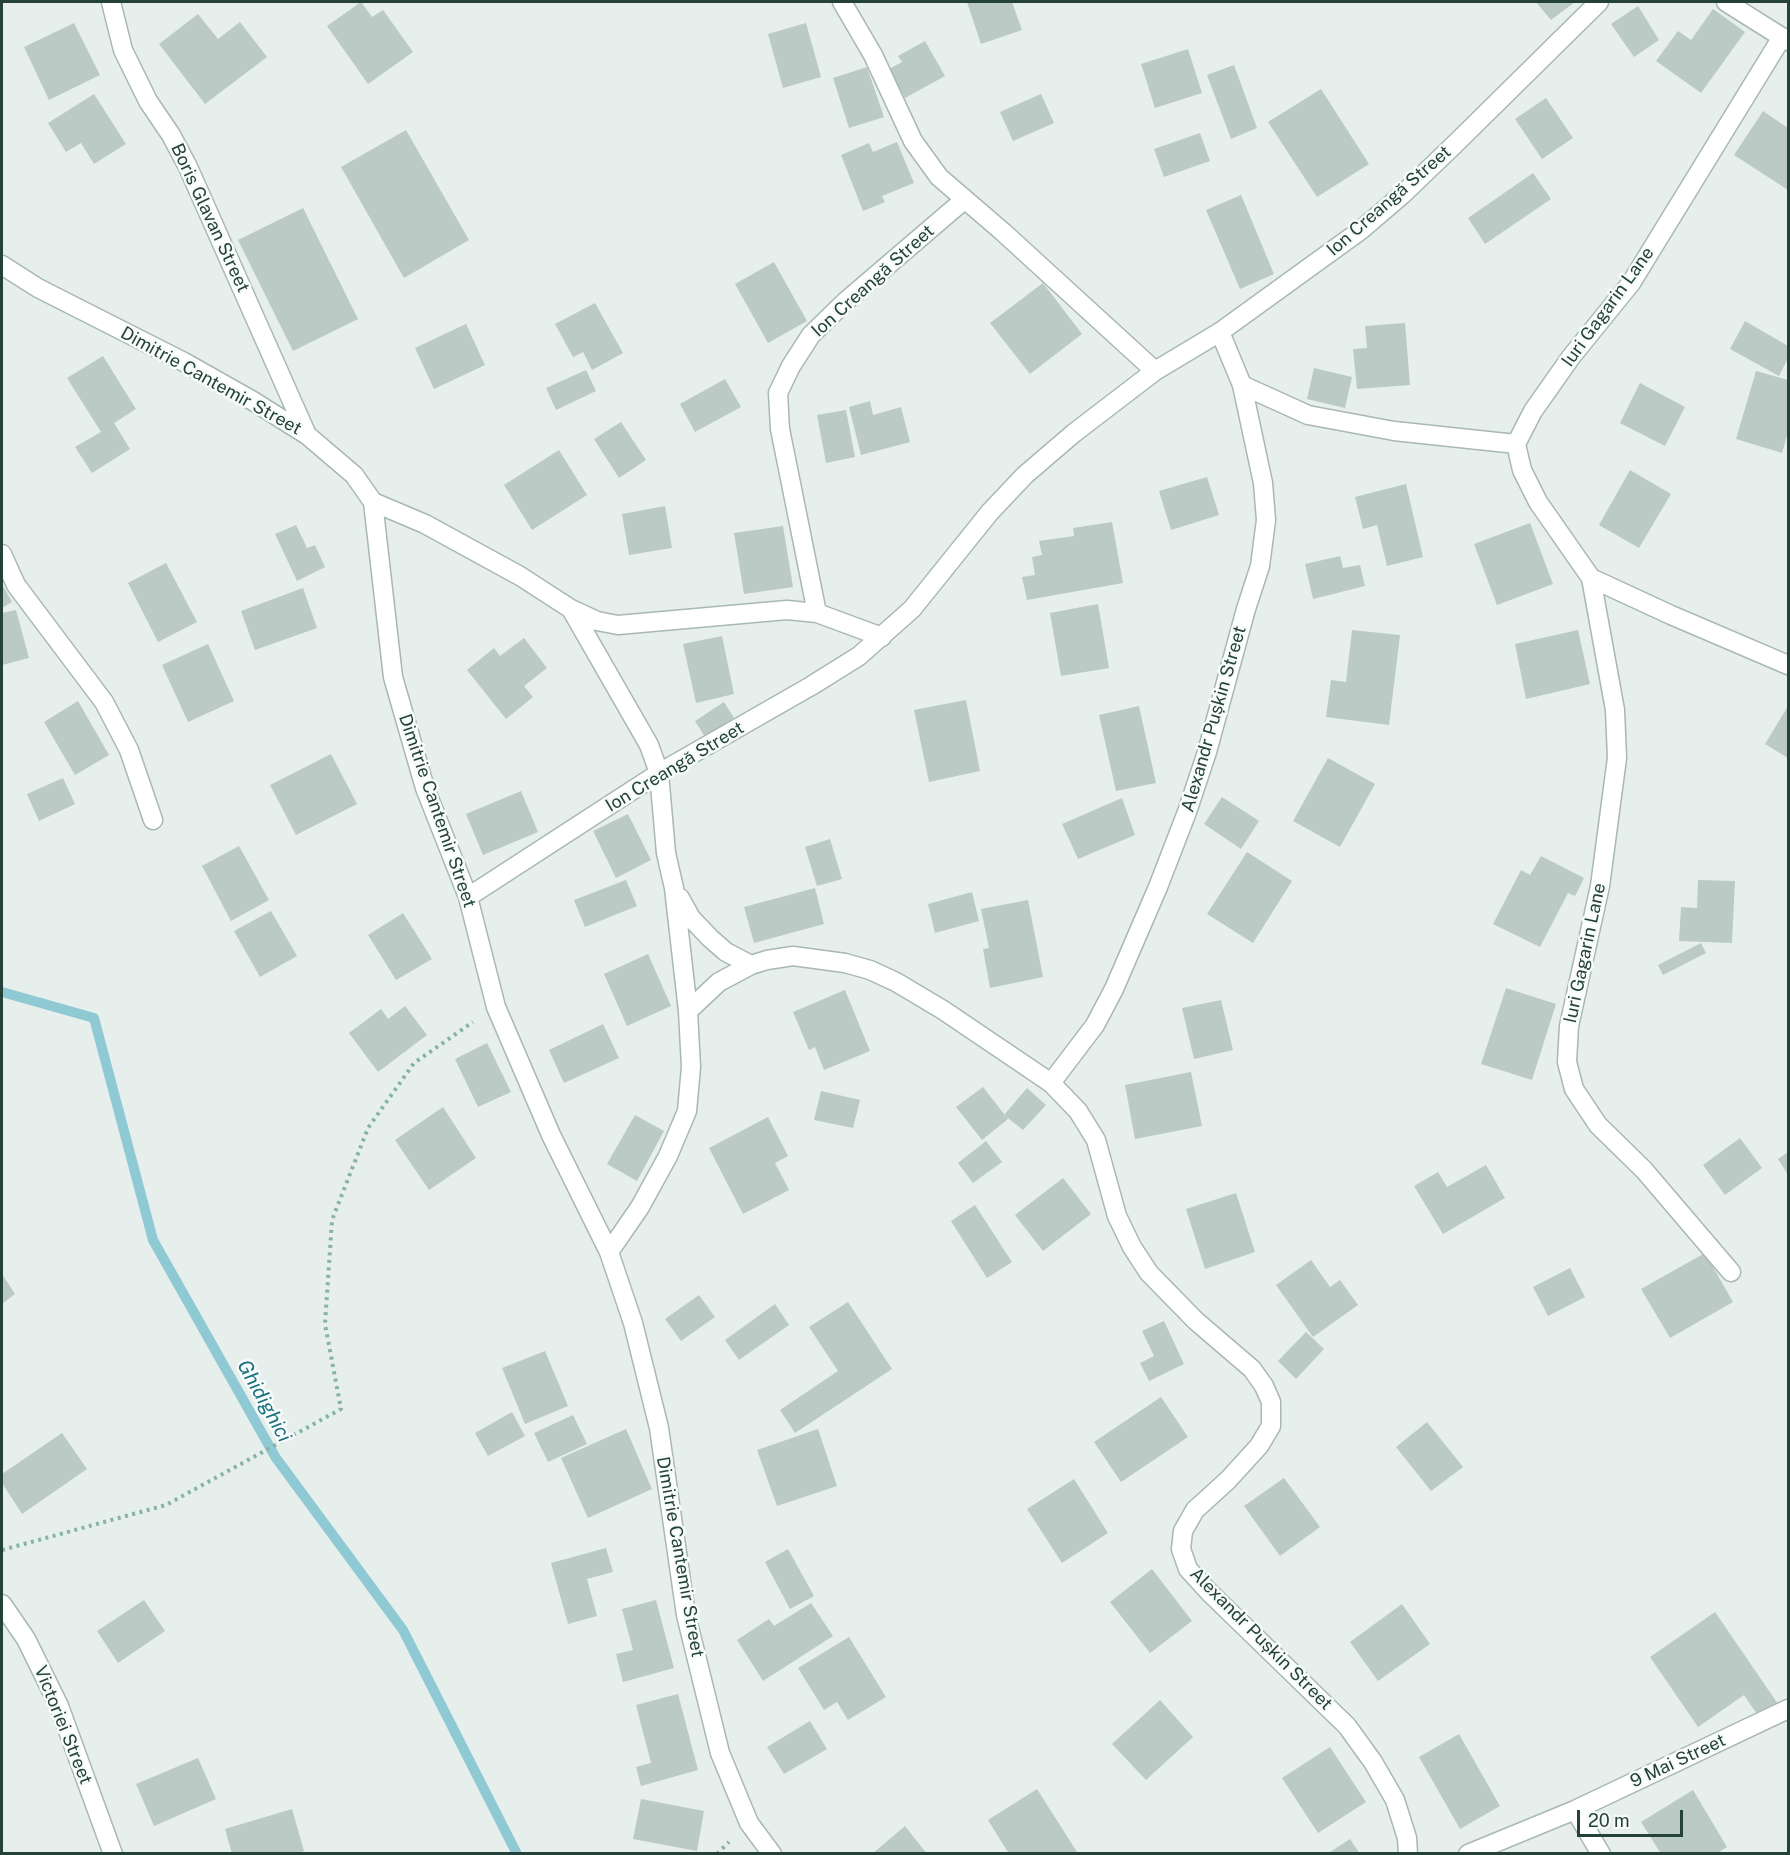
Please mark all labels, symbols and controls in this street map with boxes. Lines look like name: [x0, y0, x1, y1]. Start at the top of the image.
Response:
street label: Boris Glavan Street: [166, 140, 254, 296]
street label: Ion Creangă Street: [1322, 141, 1456, 261]
street label: Ion Creangă Street: [807, 220, 939, 342]
street label: Iuri Gagarin Lane: [1557, 243, 1659, 371]
street label: Dimitrie Cantemir Street: [117, 322, 305, 440]
street label: Alexandr Pușkin Street: [1177, 623, 1251, 815]
street label: Dimitrie Cantemir Street: [394, 711, 480, 911]
street label: Ion Creangă Street: [602, 717, 748, 817]
street label: Iuri Gagarin Lane: [1560, 881, 1610, 1025]
water label: Ghidighici: [232, 1356, 296, 1446]
street label: Dimitrie Cantemir Street: [652, 1455, 708, 1659]
street label: Alexandr Pușkin Street: [1185, 1563, 1337, 1715]
street label: Victoriei Street: [29, 1663, 97, 1787]
street label: 9 Mai Street: [1627, 1729, 1729, 1793]
scale bar: [1580, 1798, 1686, 1836]
text: 20 m: [1588, 1810, 1630, 1831]

